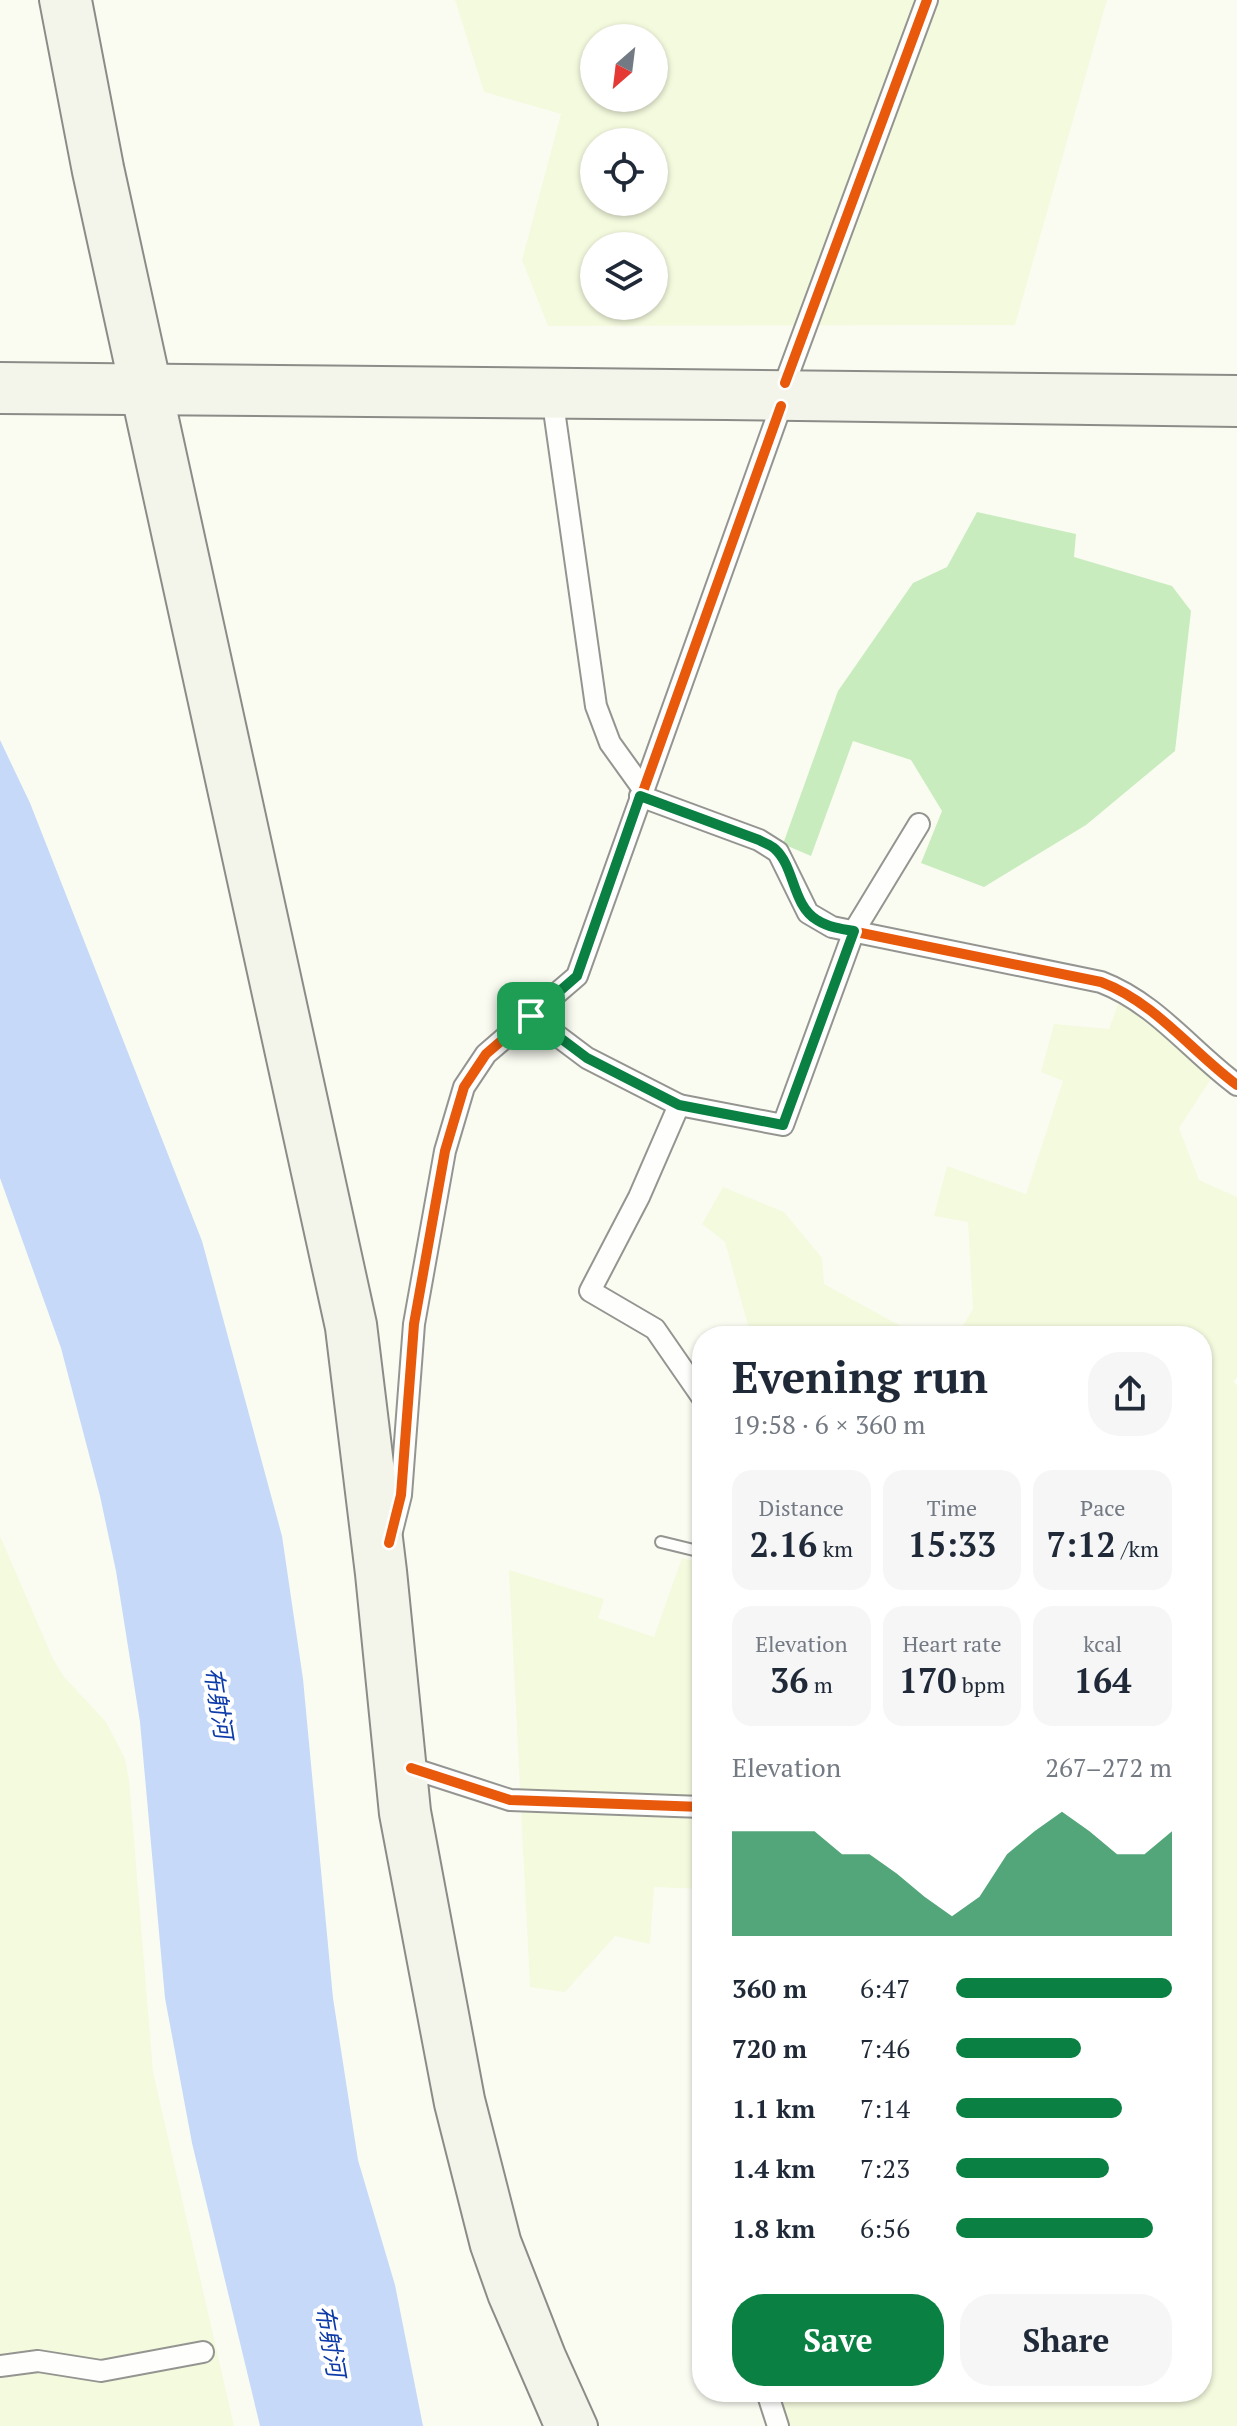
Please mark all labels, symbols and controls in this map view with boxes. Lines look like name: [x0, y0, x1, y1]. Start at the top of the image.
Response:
north arrow: [580, 24, 668, 112]
map controls: [580, 24, 668, 320]
button: locate: [580, 128, 668, 216]
button: layers: [580, 232, 668, 320]
pin: [497, 982, 565, 1050]
icon: arrive: [509, 994, 553, 1038]
text: Evening run: [732, 1347, 988, 1406]
button: share: [1088, 1352, 1172, 1436]
text: 19:58 · 6 × 360 m: [732, 1407, 926, 1441]
text: Distance: [759, 1493, 844, 1522]
text: Time: [927, 1493, 977, 1522]
text: Pace: [1080, 1493, 1125, 1522]
text: 2.16: [750, 1522, 817, 1567]
text: 15:33: [908, 1522, 996, 1567]
text: 7:12: [1046, 1522, 1116, 1567]
text: km: [817, 1534, 853, 1563]
text: /km: [1116, 1534, 1159, 1563]
text: Elevation: [755, 1629, 848, 1658]
text: Heart rate: [903, 1629, 1001, 1658]
text: kcal: [1083, 1629, 1122, 1658]
text: 36: [770, 1658, 808, 1703]
text: 170: [899, 1658, 956, 1703]
text: 164: [1074, 1658, 1131, 1703]
water label: 布射河: [198, 1665, 241, 1745]
text: m: [808, 1670, 833, 1699]
text: bpm: [956, 1670, 1005, 1699]
text: Elevation: [732, 1750, 841, 1784]
text: 267–272 m: [1045, 1750, 1172, 1784]
text: 360 m: [732, 1971, 807, 2005]
text: 6:47: [860, 1971, 910, 2005]
text: 720 m: [732, 2031, 807, 2065]
text: 7:46: [860, 2031, 910, 2065]
text: 1.1 km: [732, 2091, 815, 2125]
text: 7:14: [860, 2091, 910, 2125]
text: 1.4 km: [732, 2151, 815, 2185]
text: 7:23: [860, 2151, 910, 2185]
text: 1.8 km: [732, 2211, 815, 2245]
text: 6:56: [860, 2211, 910, 2245]
button: Save: [732, 2294, 944, 2386]
button: Share: [960, 2294, 1172, 2386]
water label: 布射河: [309, 2303, 354, 2383]

